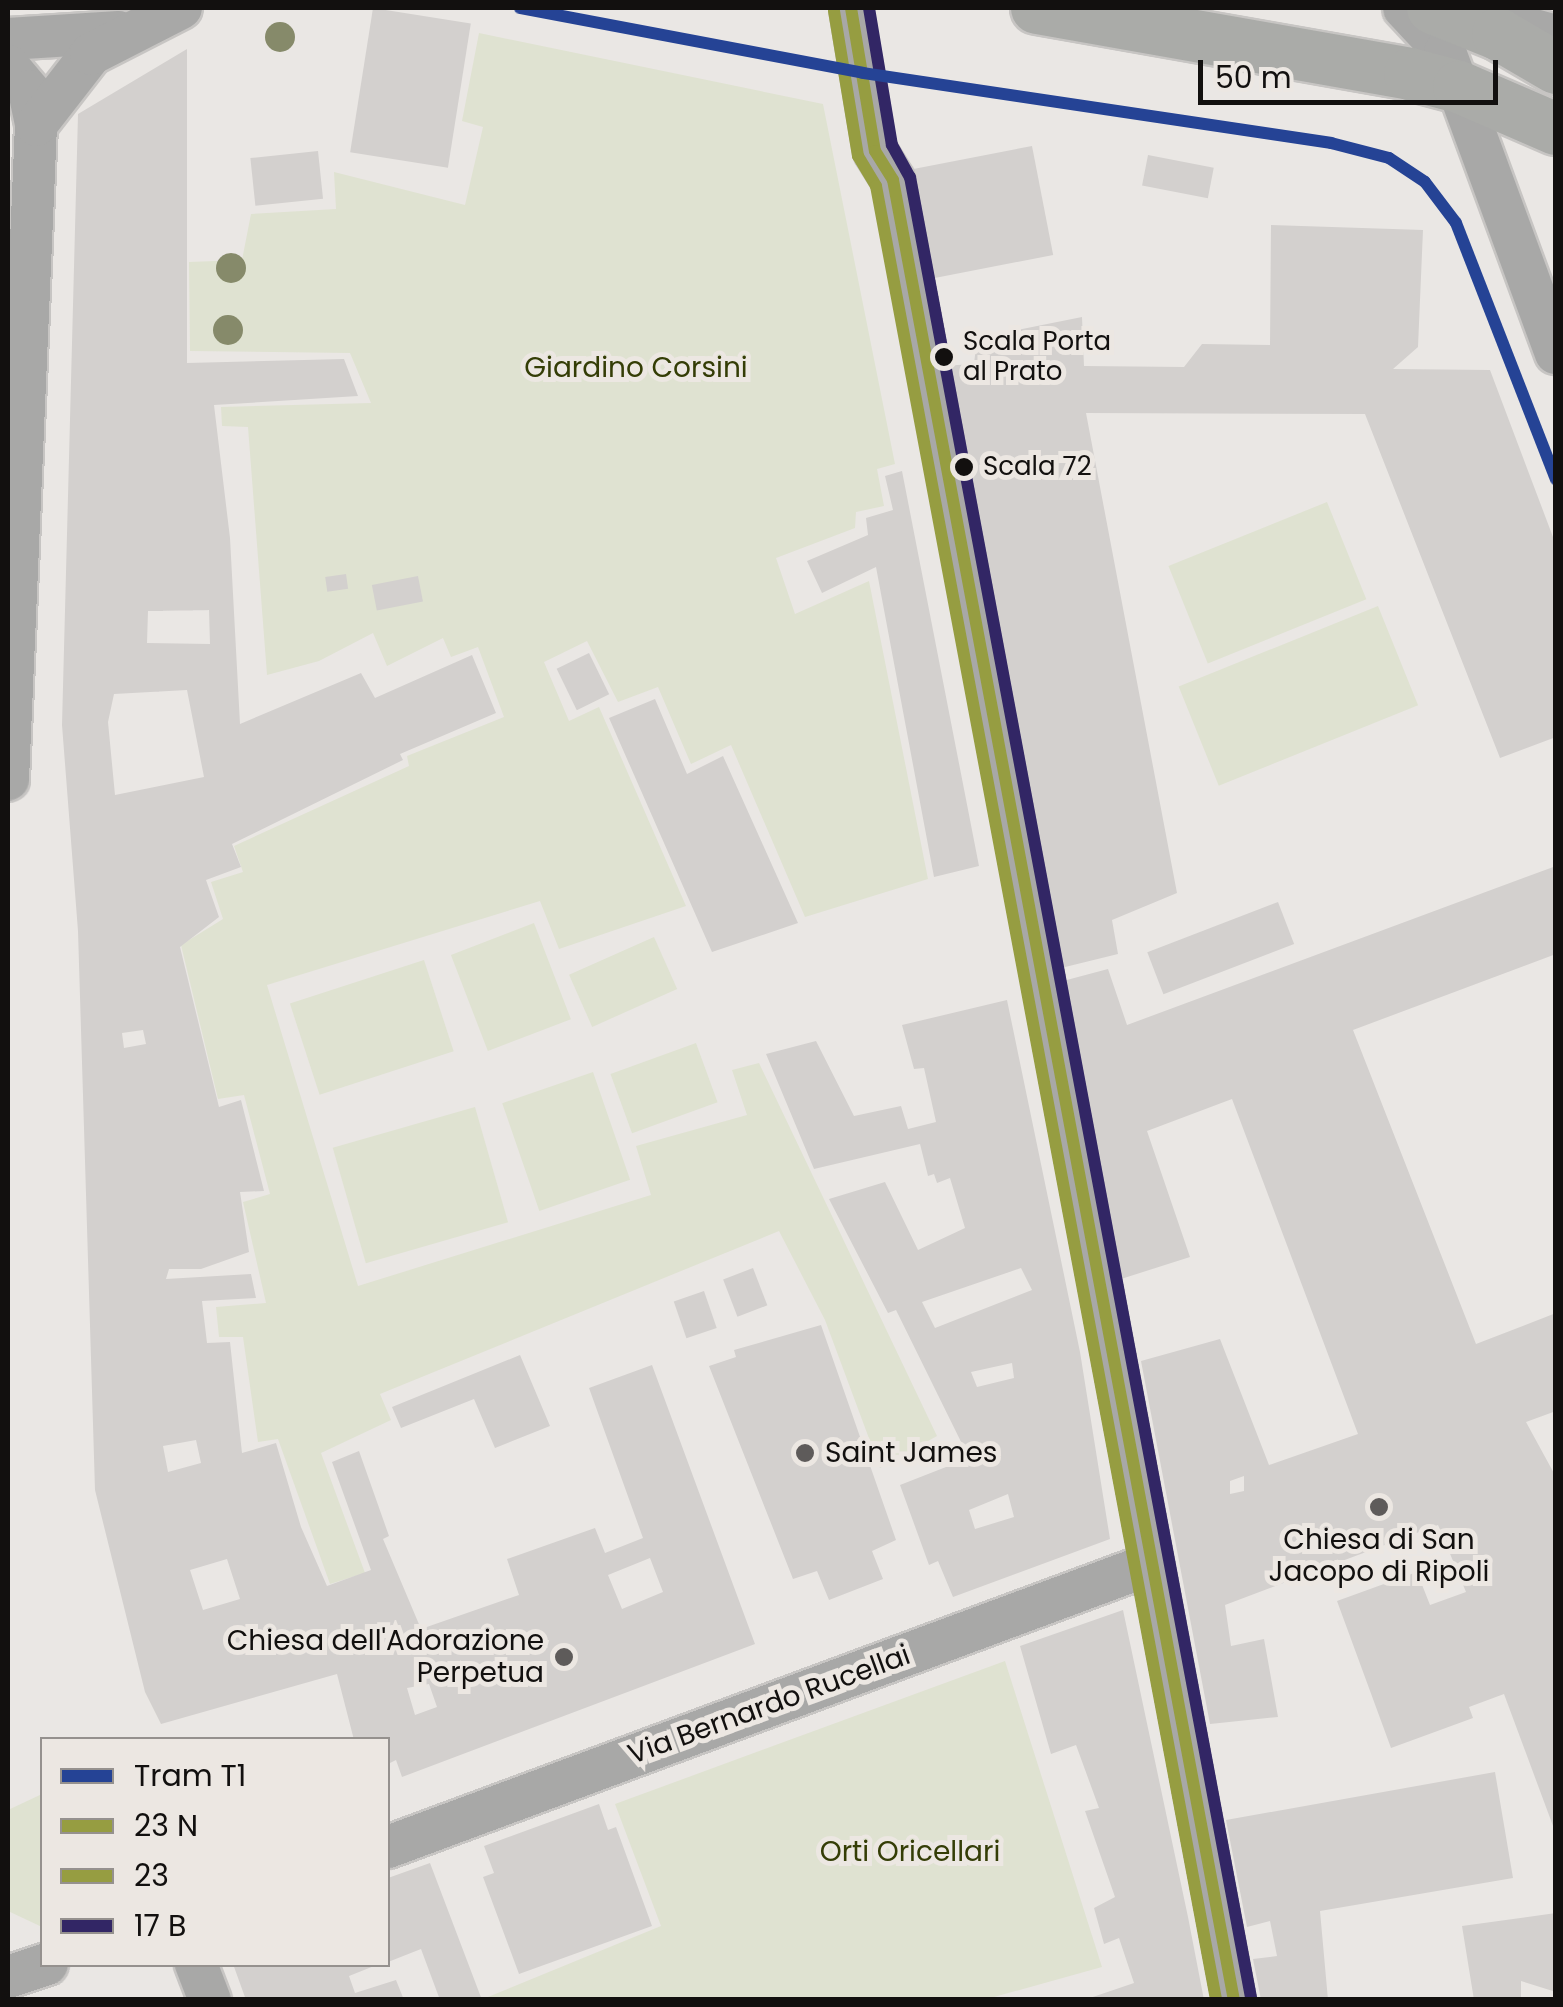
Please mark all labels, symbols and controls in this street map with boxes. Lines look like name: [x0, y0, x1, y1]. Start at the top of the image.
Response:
scale bar: [1203, 40, 1503, 102]
text: 50 m: [1215, 56, 1292, 99]
place label: Scala Porta al Prato: [963, 326, 1111, 388]
marker: Scala Porta al Prato: [934, 347, 954, 367]
park label: Giardino Corsini: [524, 351, 748, 385]
place label: Scala 72: [983, 451, 1092, 483]
marker: Scala 72: [954, 457, 974, 477]
place label: Saint James: [825, 1436, 997, 1470]
marker: Saint James: [794, 1442, 816, 1464]
marker: Chiesa di San Jacopo di Ripoli: [1368, 1496, 1390, 1518]
place label: Chiesa di San Jacopo di Ripoli: [1269, 1523, 1489, 1589]
place label: Chiesa dell'Adorazione Perpetua: [227, 1624, 544, 1690]
street label: Via Bernardo Rucellai: [623, 1638, 915, 1772]
marker: Chiesa dell'Adorazione Perpetua: [553, 1646, 575, 1668]
legend: [40, 1737, 390, 1967]
text: Tram T1: [134, 1754, 246, 1797]
text: 23 N: [134, 1804, 198, 1847]
park label: Orti Oricellari: [820, 1835, 1000, 1869]
text: 23: [134, 1854, 169, 1897]
text: 17 B: [134, 1904, 186, 1947]

